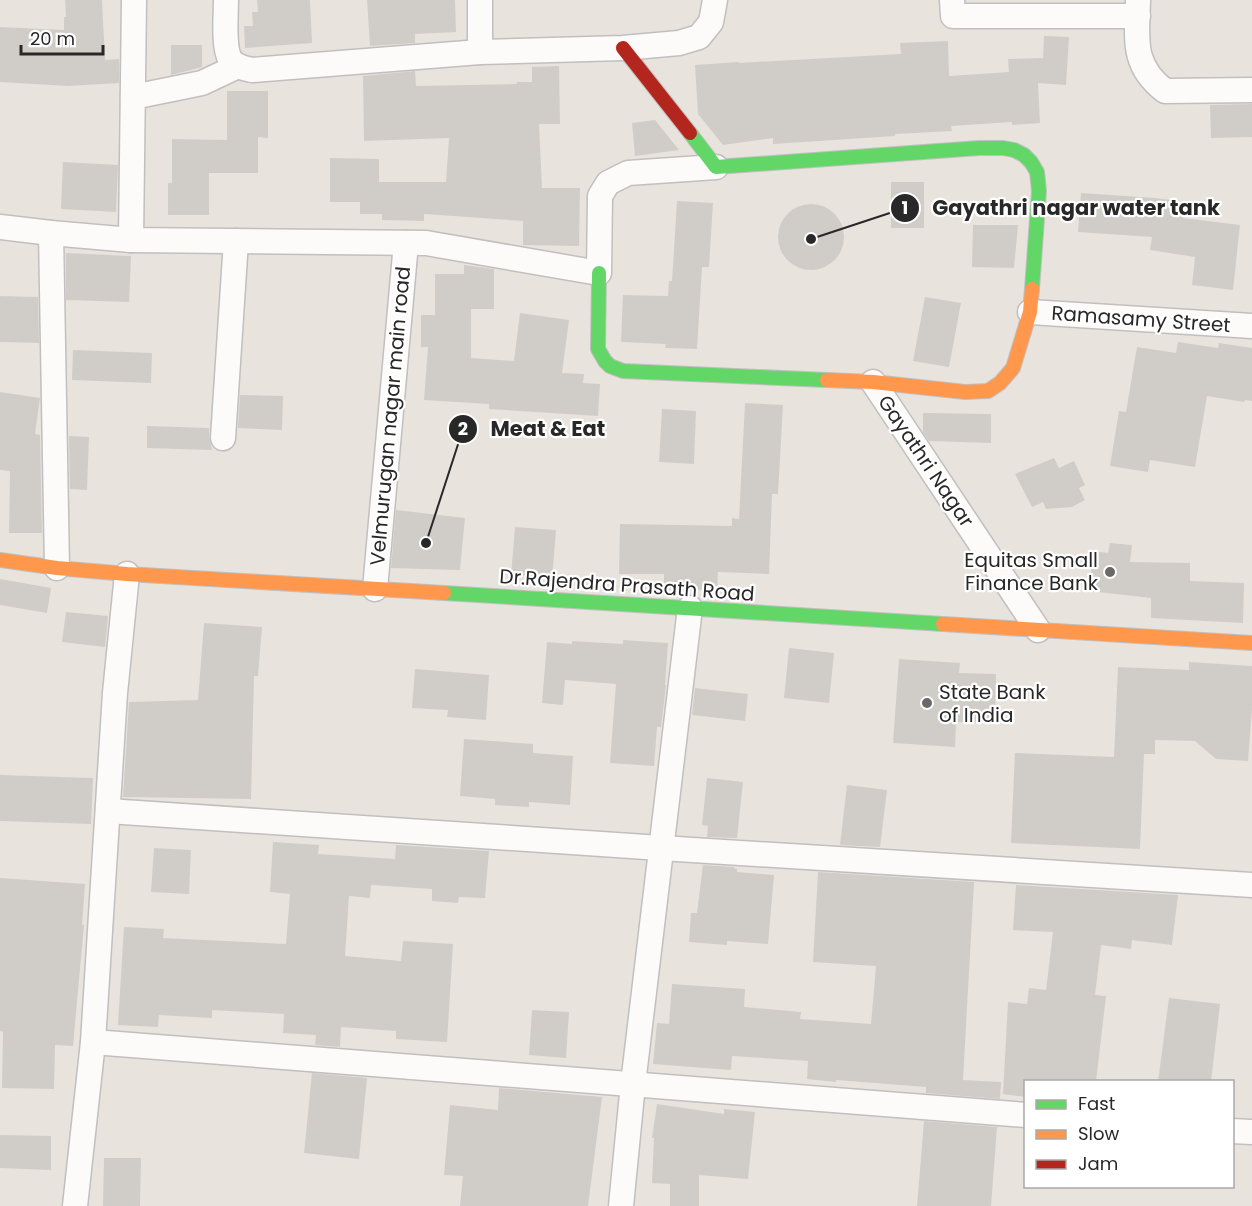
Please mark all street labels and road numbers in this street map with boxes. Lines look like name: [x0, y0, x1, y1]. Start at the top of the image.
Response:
street label: Velmurugan nagar main road: [363, 265, 417, 567]
street label: Ramasamy Street: [1050, 299, 1232, 339]
street label: Gayathri Nagar: [871, 389, 981, 533]
street label: Dr.Rajendra Prasath Road: [499, 562, 755, 608]

